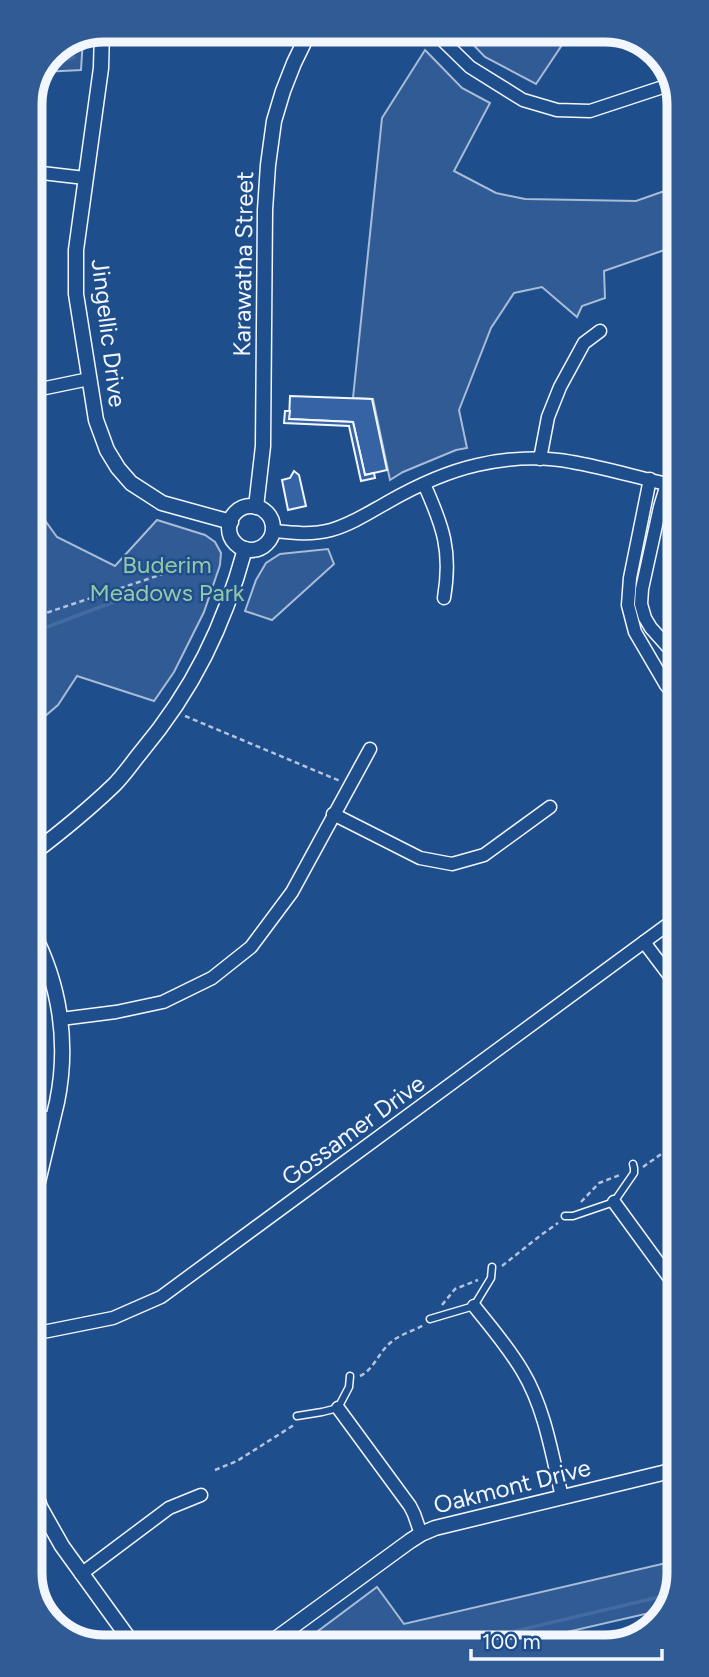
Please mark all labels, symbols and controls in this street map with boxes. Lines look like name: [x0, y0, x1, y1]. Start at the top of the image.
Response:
street label: Karawatha Street: [227, 171, 259, 357]
street label: Jingellic Drive: [86, 257, 132, 409]
park label: Buderim Meadows Park: [90, 550, 245, 607]
street label: Gossamer Drive: [276, 1068, 430, 1192]
street label: Oakmont Drive: [431, 1452, 593, 1520]
scale bar: [471, 1618, 662, 1662]
text: 100 m: [482, 1629, 541, 1654]

